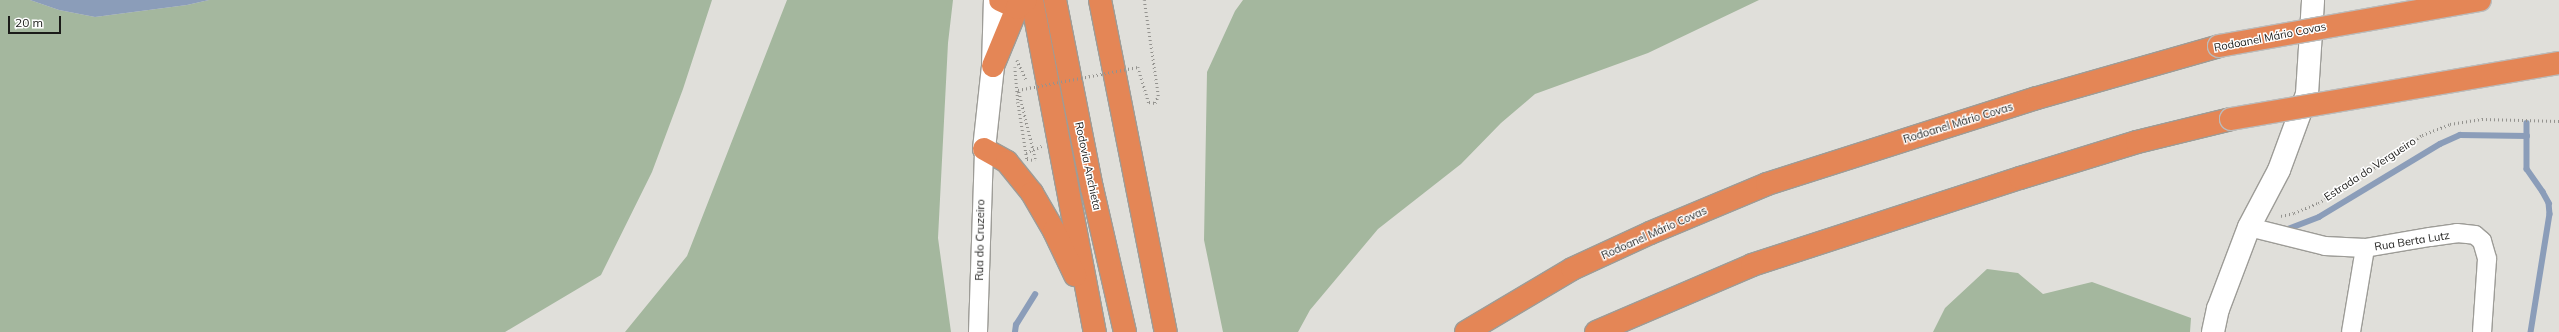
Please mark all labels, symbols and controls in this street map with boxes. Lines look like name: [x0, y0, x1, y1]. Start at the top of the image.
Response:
scale bar: [10, 8, 63, 34]
text: 20 m: [15, 15, 43, 30]
street label: Rodoanel Mário Covas: [2213, 20, 2327, 54]
street label: Rodoanel Mário Covas: [1902, 100, 2014, 146]
street label: Rodovia Anchieta: [1072, 121, 1104, 211]
street label: Estrada do Vergueiro: [2322, 134, 2418, 204]
street label: Rua do Cruzeiro: [973, 199, 987, 281]
street label: Rodoanel Mário Covas: [1599, 204, 1709, 262]
street label: Rua Berta Lutz: [2373, 229, 2451, 253]

